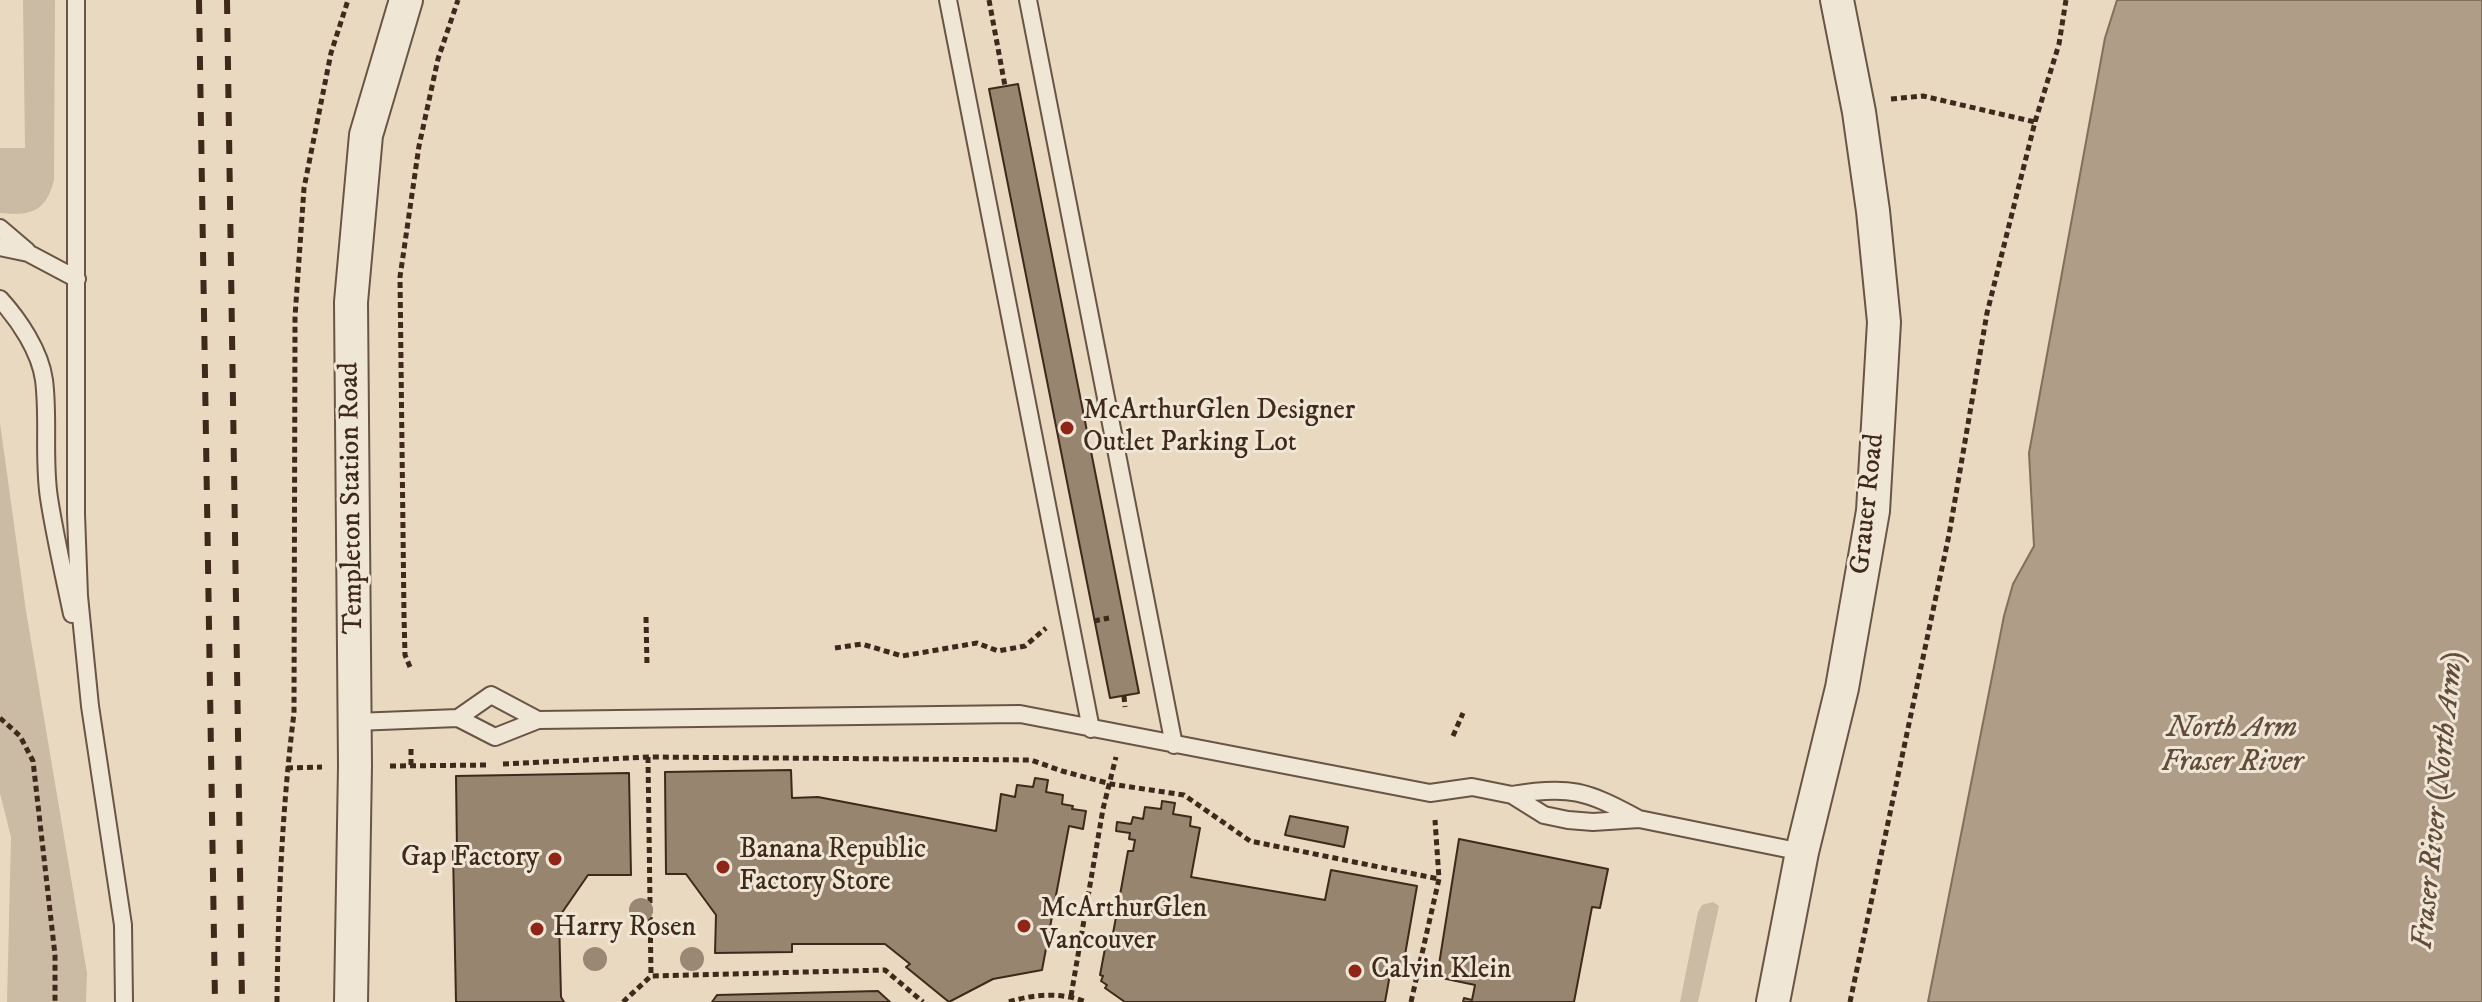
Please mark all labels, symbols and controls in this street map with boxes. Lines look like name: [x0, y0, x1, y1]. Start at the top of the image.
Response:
street label: Templeton Station Road: [334, 362, 372, 634]
place label: McArthurGlen Designer Outlet Parking Lot: [1083, 395, 1355, 461]
marker: McArthurGlen Designer Outlet Parking Lot: [1058, 419, 1076, 437]
street label: Grauer Road: [1845, 432, 1893, 576]
water label: Fraser River (North Arm): [2407, 651, 2473, 951]
water label: North Arm Fraser River: [2161, 712, 2303, 782]
place label: Banana Republic Factory Store: [739, 834, 926, 900]
place label: Gap Factory: [401, 842, 539, 876]
marker: Gap Factory: [546, 850, 564, 868]
marker: Banana Republic Factory Store: [714, 858, 732, 876]
place label: McArthurGlen Vancouver: [1040, 893, 1207, 959]
place label: Harry Rosen: [553, 912, 696, 946]
marker: McArthurGlen Vancouver: [1015, 917, 1033, 935]
marker: Harry Rosen: [528, 920, 546, 938]
place label: Calvin Klein: [1371, 954, 1511, 988]
marker: Calvin Klein: [1346, 962, 1364, 980]

